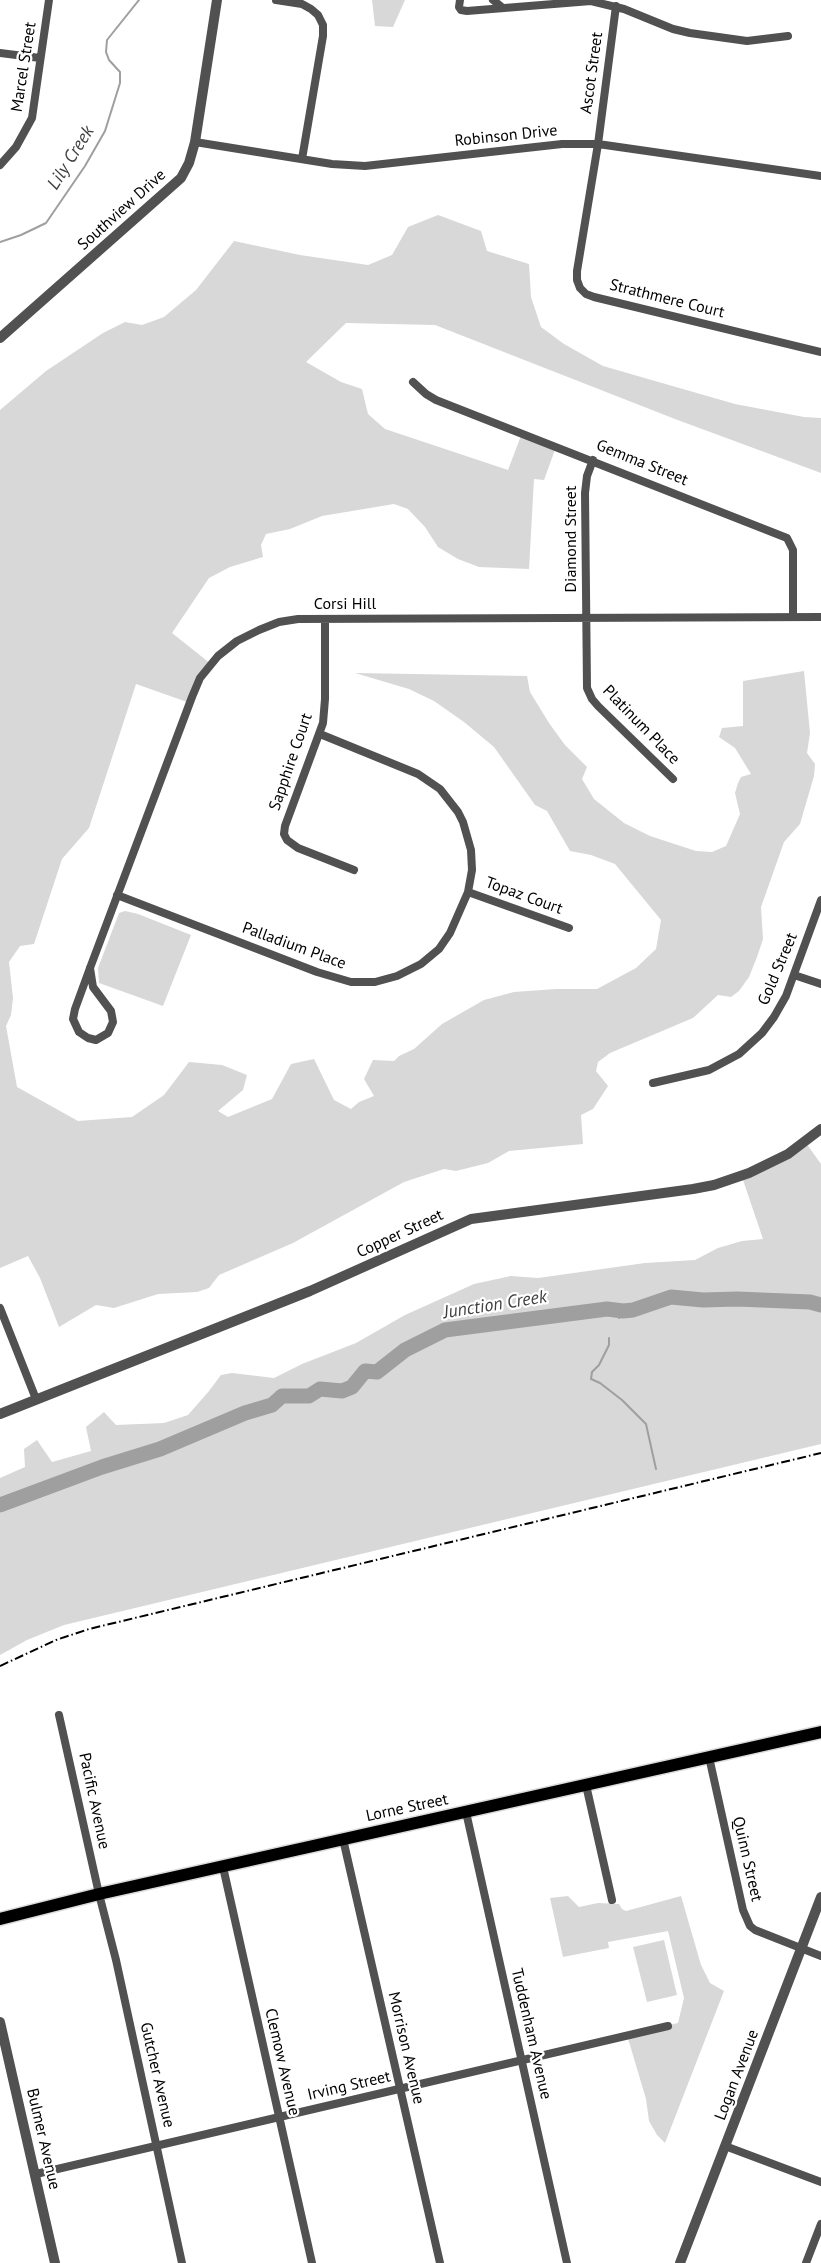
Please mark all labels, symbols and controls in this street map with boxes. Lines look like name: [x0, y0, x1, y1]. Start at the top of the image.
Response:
street label: Marcel Street: [7, 21, 41, 113]
street label: Ascot Street: [577, 31, 607, 115]
street label: Robinson Drive: [454, 121, 558, 151]
water label: Lily Creek: [43, 122, 99, 194]
street label: Southview Drive: [74, 165, 170, 255]
street label: Strathmere Court: [608, 275, 726, 323]
street label: Gemma Street: [593, 436, 691, 490]
street label: Diamond Street: [561, 486, 581, 592]
street label: Corsi Hill: [314, 594, 376, 614]
street label: Platinum Place: [599, 681, 683, 769]
street label: Sapphire Court: [265, 711, 317, 813]
street label: Topaz Court: [483, 873, 565, 919]
street label: Palladium Place: [240, 918, 348, 974]
street label: Gold Street: [754, 930, 802, 1008]
street label: Copper Street: [354, 1206, 446, 1262]
water label: Junction Creek: [442, 1286, 548, 1324]
street label: Pacific Avenue: [74, 1751, 114, 1851]
street label: Lorne Street: [364, 1790, 450, 1826]
street label: Quinn Street: [728, 1815, 766, 1903]
street label: Tuddenham Avenue: [507, 1967, 555, 2101]
street label: Morrison Avenue: [384, 1990, 428, 2106]
street label: Clemow Avenue: [260, 2007, 304, 2117]
street label: Gutcher Avenue: [136, 2020, 178, 2130]
street label: Logan Avenue: [711, 2027, 763, 2123]
street label: Irving Street: [306, 2067, 392, 2105]
street label: Bulmer Avenue: [22, 2086, 64, 2192]

